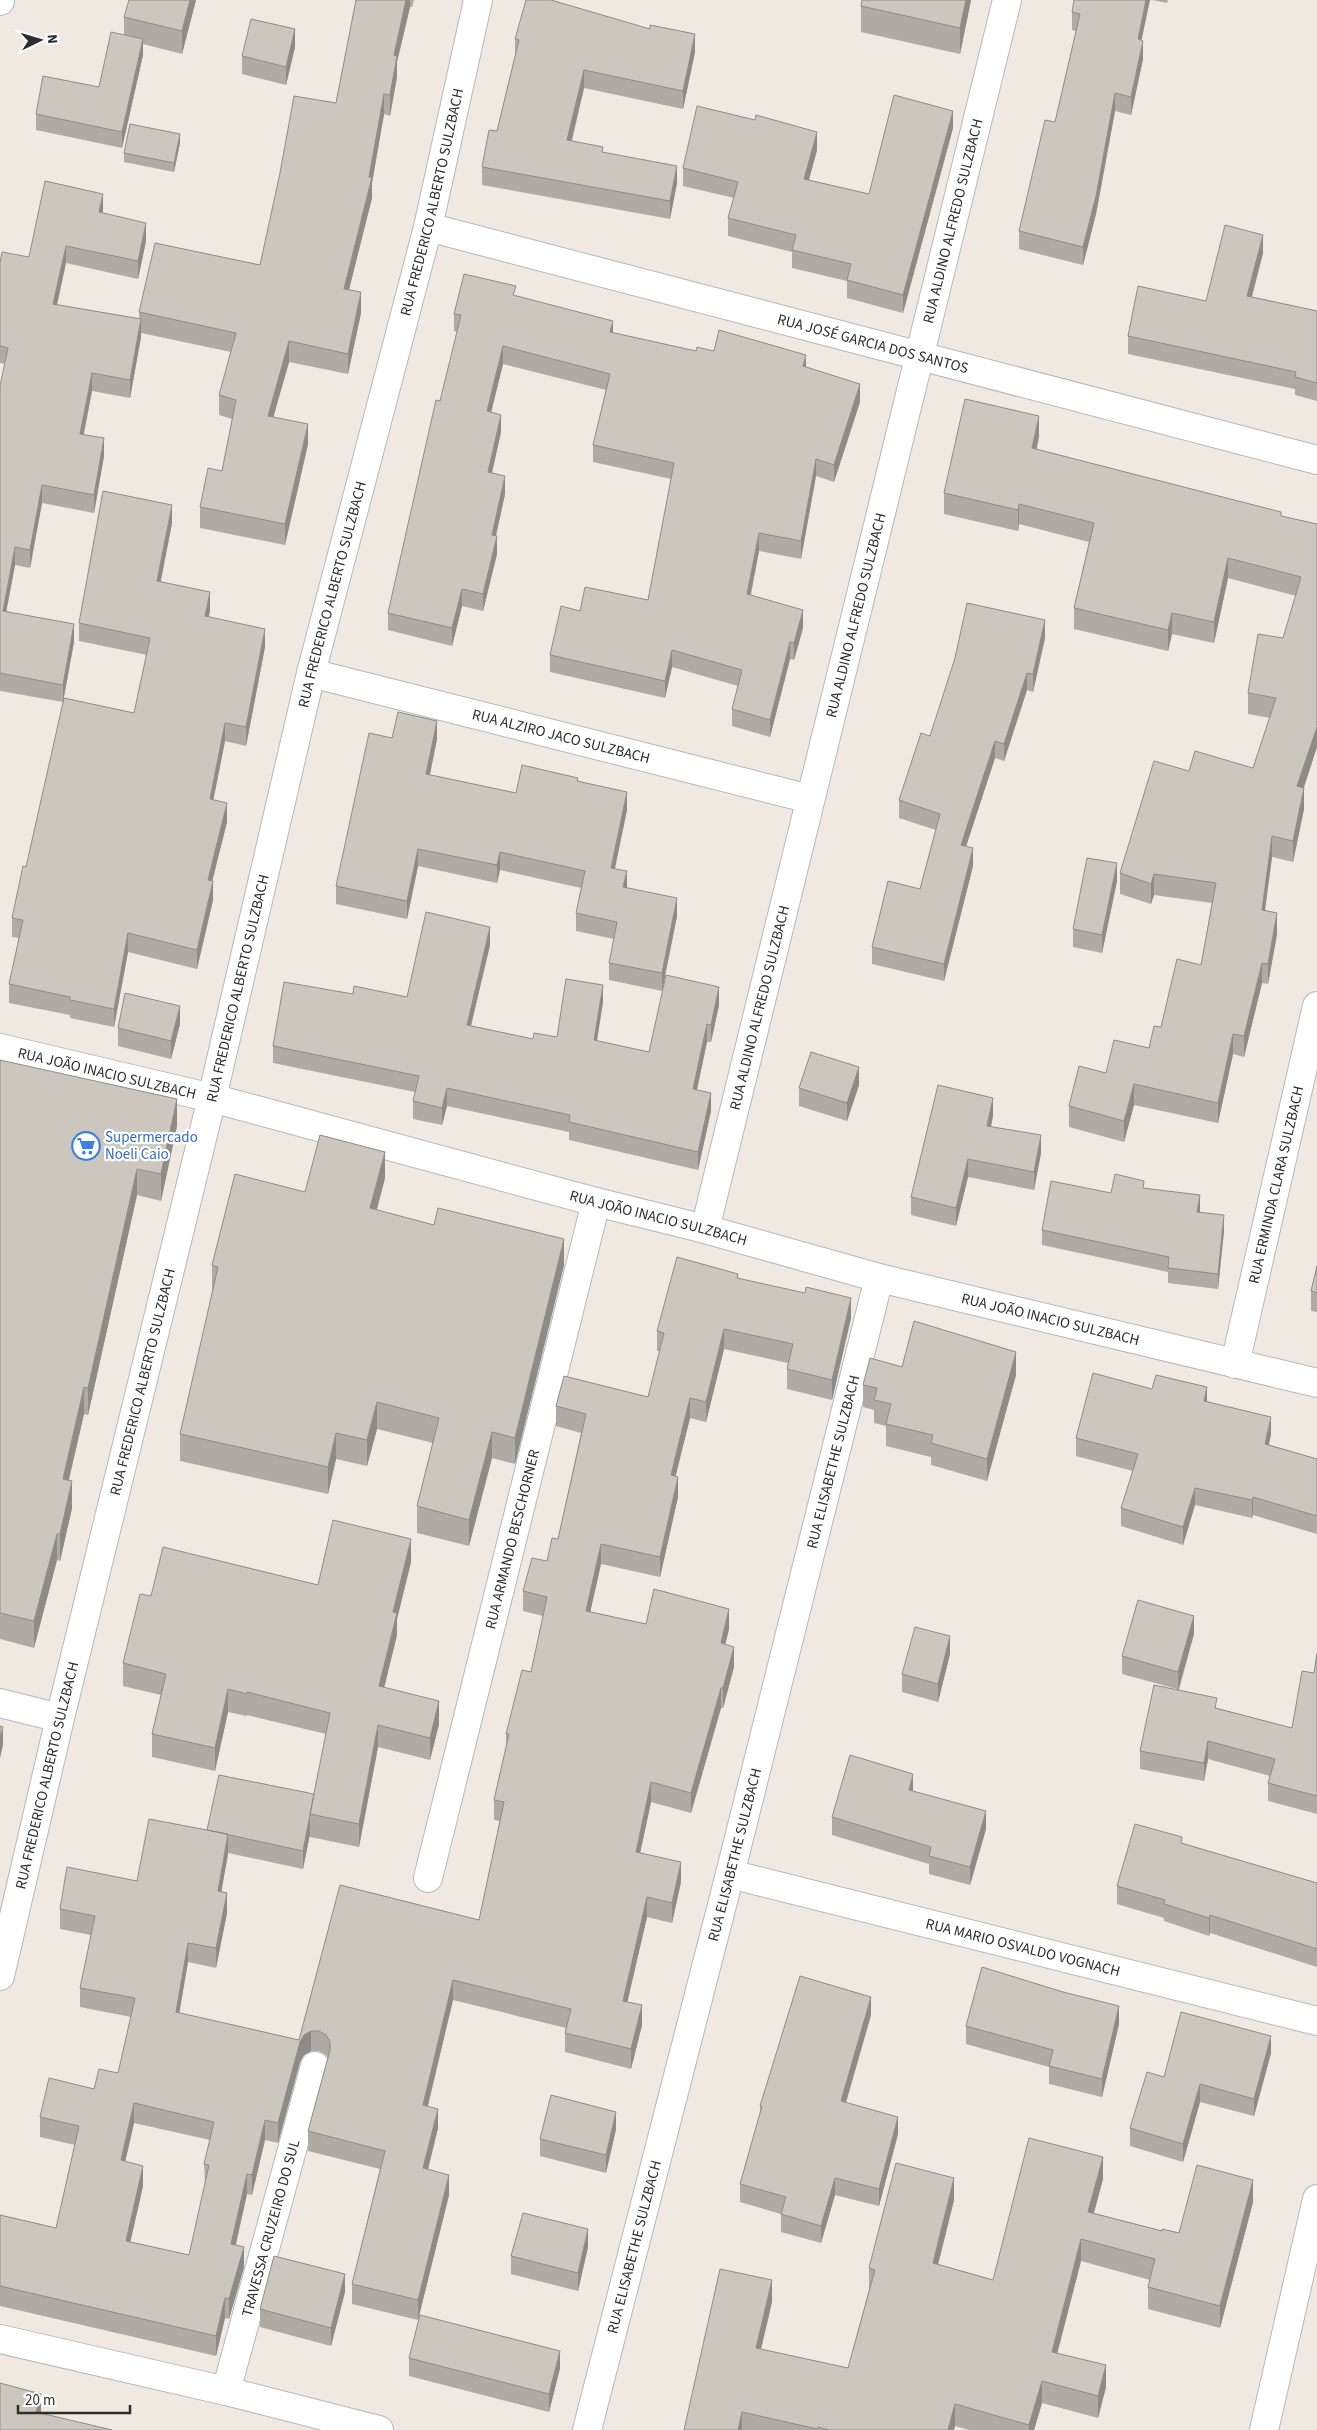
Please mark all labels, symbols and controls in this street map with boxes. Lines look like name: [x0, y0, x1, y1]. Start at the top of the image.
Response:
north arrow: [15, 15, 65, 65]
text: N: [42, 33, 62, 44]
street label: RUA FREDERICO ALBERTO SULZBACH: [395, 86, 469, 318]
street label: RUA ALDINO ALFREDO SULZBACH: [917, 116, 988, 326]
street label: RUA JOSÉ GARCIA DOS SANTOS: [775, 309, 971, 379]
street label: RUA FREDERICO ALBERTO SULZBACH: [293, 479, 371, 710]
street label: RUA ALDINO ALFREDO SULZBACH: [821, 511, 891, 720]
street label: RUA ALZIRO JACO SULZBACH: [470, 704, 652, 769]
street label: RUA FREDERICO ALBERTO SULZBACH: [201, 872, 274, 1104]
street label: RUA ALDINO ALFREDO SULZBACH: [724, 903, 795, 1112]
street label: RUA JOÃO INACIO SULZBACH: [16, 1042, 198, 1104]
street label: RUA ERMINDA CLARA SULZBACH: [1243, 1084, 1309, 1286]
place label: Supermercado Noeli Caio: [105, 1127, 198, 1165]
supermarket icon: Supermercado Noeli Caio: [71, 1131, 101, 1161]
street label: RUA JOÃO INACIO SULZBACH: [567, 1185, 750, 1251]
street label: RUA FREDERICO ALBERTO SULZBACH: [104, 1266, 180, 1498]
street label: RUA JOÃO INACIO SULZBACH: [959, 1288, 1142, 1351]
street label: RUA ELISABETHE SULZBACH: [801, 1373, 865, 1551]
street label: RUA ARMANDO BESCHORNER: [480, 1447, 545, 1631]
street label: RUA FREDERICO ALBERTO SULZBACH: [10, 1659, 84, 1891]
street label: RUA ELISABETHE SULZBACH: [703, 1766, 767, 1944]
street label: RUA MARIO OSVALDO VOGNACH: [924, 1913, 1122, 1982]
street label: TRAVESSA CRUZEIRO DO SUL: [236, 2137, 305, 2319]
street label: RUA ELISABETHE SULZBACH: [602, 2158, 666, 2336]
scale bar: [18, 2382, 130, 2414]
text: 20 m: [25, 2390, 55, 2411]

